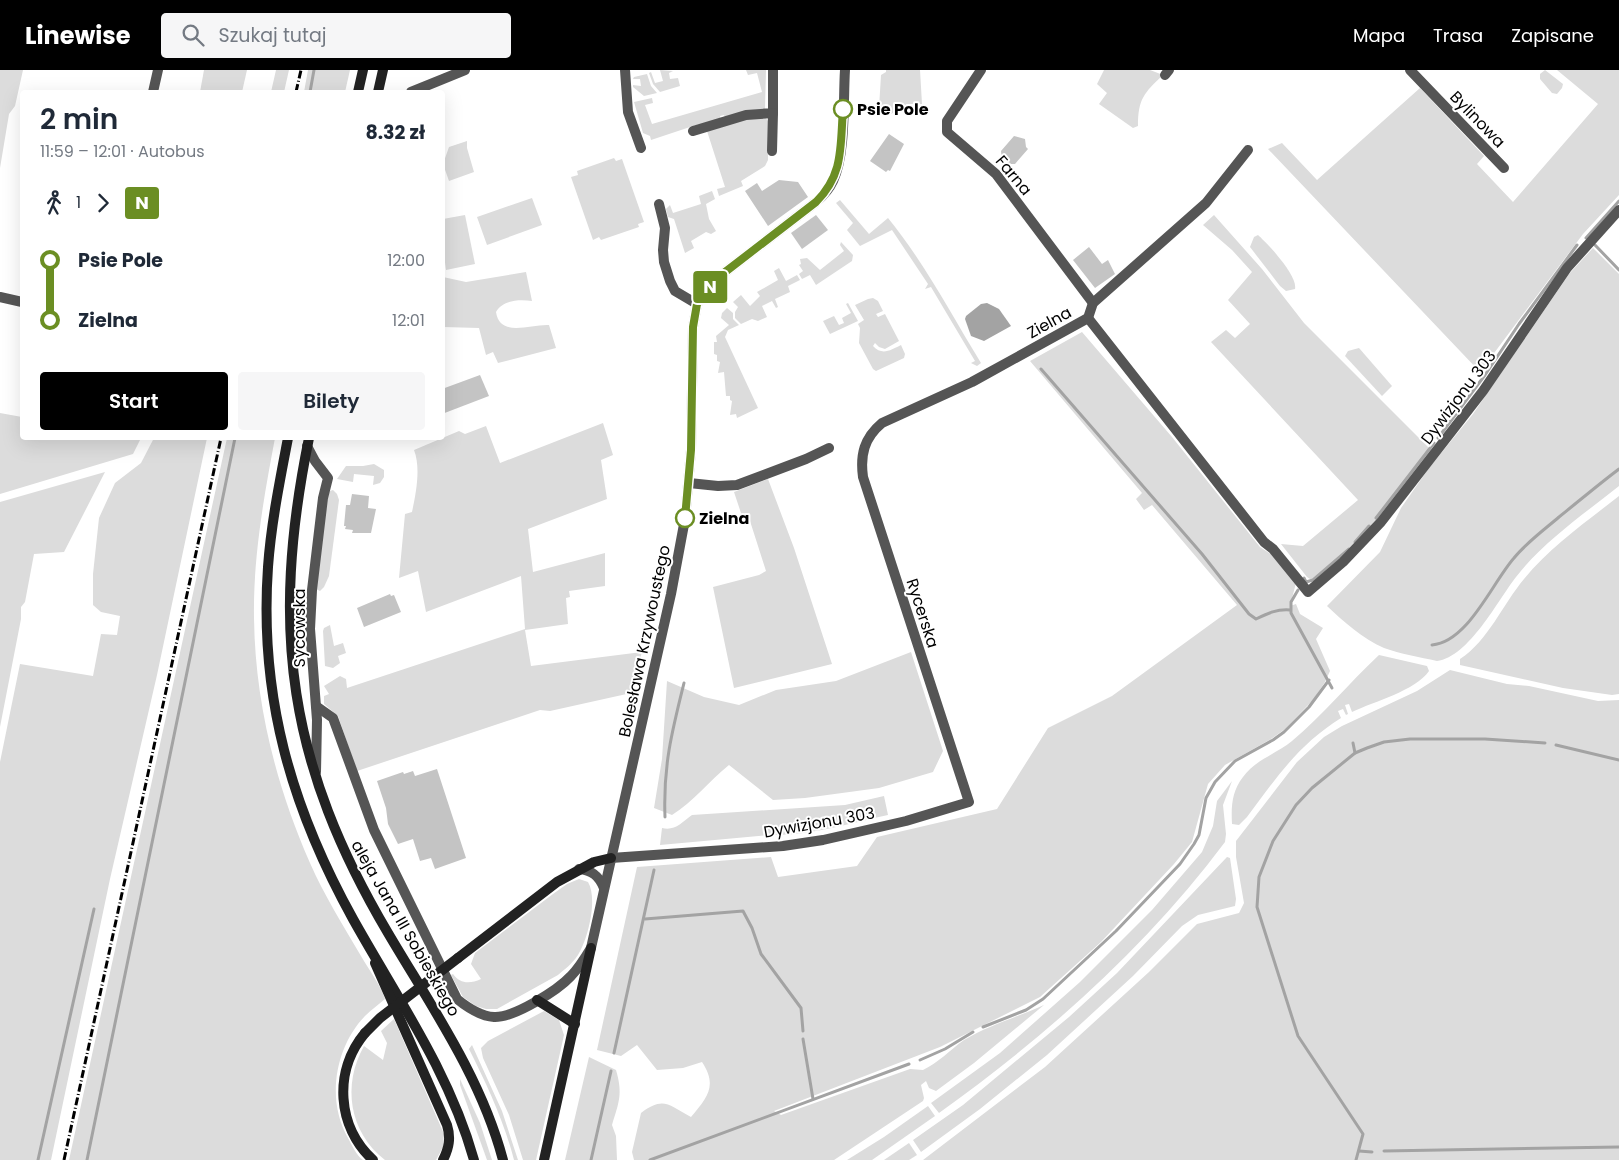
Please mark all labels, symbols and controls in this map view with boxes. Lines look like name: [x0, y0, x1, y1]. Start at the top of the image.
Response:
search box: [161, 13, 511, 58]
text: Linewise: [25, 19, 131, 52]
icon: search: [179, 21, 207, 49]
text: Szukaj tutaj: [219, 22, 326, 49]
text: Mapa: [1353, 23, 1405, 48]
text: Trasa: [1433, 23, 1483, 48]
text: Zapisane: [1511, 23, 1594, 48]
street label: Bylinowa: [1445, 86, 1511, 153]
place label: Psie Pole: [857, 98, 929, 121]
marker: Psie Pole: [833, 99, 853, 119]
text: 2 min: [40, 100, 118, 139]
text: 8.32 zł: [365, 119, 425, 146]
text: 11:59 – 12:01 · Autobus: [40, 140, 204, 163]
street label: Farna: [990, 150, 1037, 200]
icon: walk: [40, 189, 68, 217]
icon: forward: [89, 189, 117, 217]
text: N: [135, 190, 149, 215]
text: 1: [76, 191, 81, 214]
text: Psie Pole: [78, 247, 163, 274]
text: 12:00: [387, 249, 425, 272]
line badge: N: [694, 271, 726, 303]
text: N: [703, 274, 717, 299]
street label: Zielna: [1023, 301, 1076, 344]
text: Zielna: [78, 307, 138, 334]
text: 12:01: [392, 309, 425, 332]
street label: Dywizjonu 303: [1415, 345, 1501, 449]
button: Start: [40, 372, 228, 430]
button: Bilety: [238, 372, 425, 430]
place label: Zielna: [699, 507, 749, 530]
marker: Zielna: [675, 508, 695, 528]
street label: Bolesława Krzywoustego: [613, 543, 676, 739]
street label: Rycerska: [901, 575, 945, 651]
street label: Sycowska: [288, 589, 311, 667]
street label: Dywizjonu 303: [762, 801, 876, 844]
street label: aleja Jana III Sobieskiego: [346, 836, 466, 1021]

